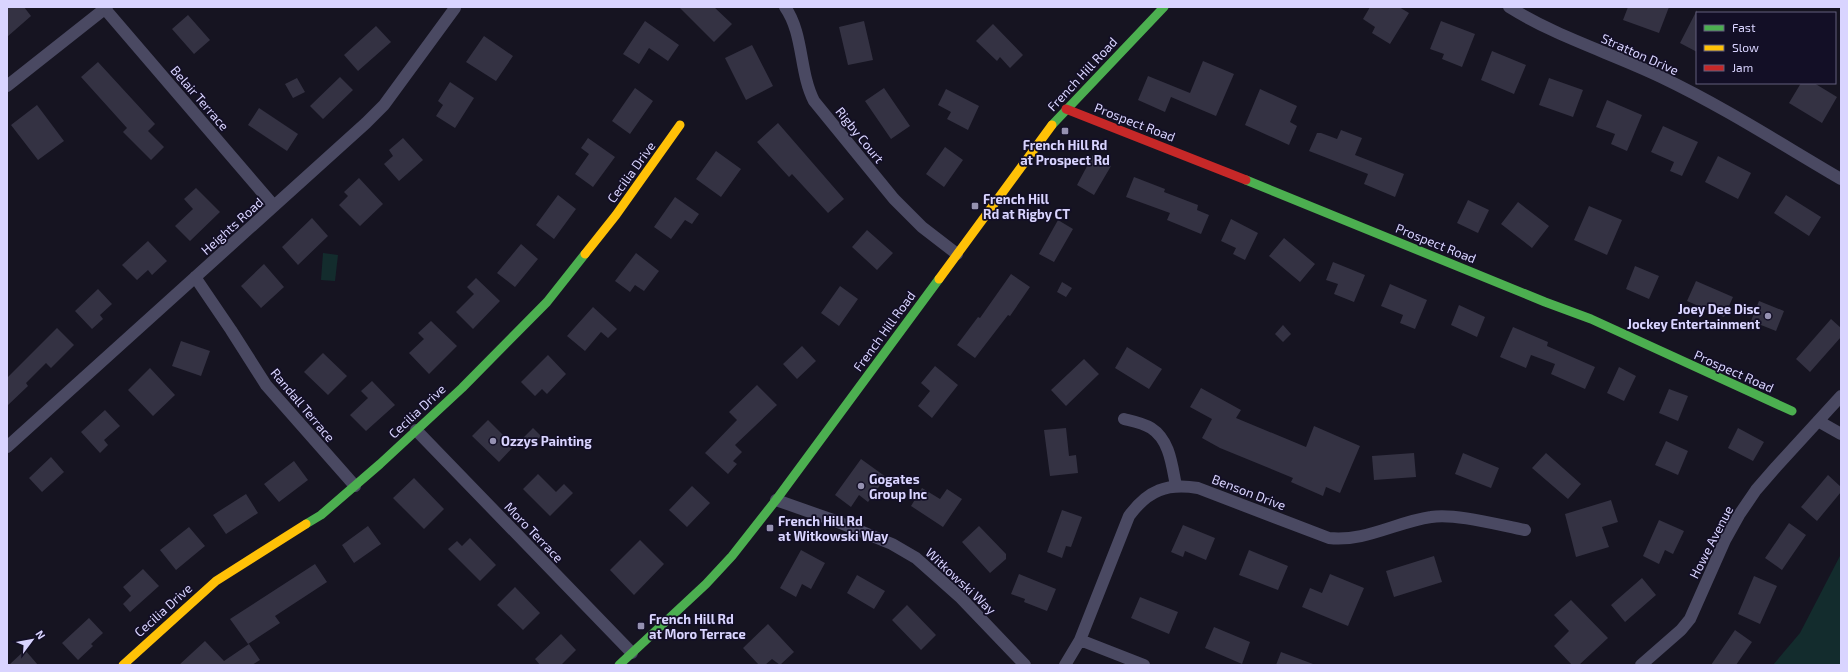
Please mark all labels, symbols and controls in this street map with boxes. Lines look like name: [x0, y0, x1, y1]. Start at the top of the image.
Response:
legend: [1696, 12, 1836, 84]
text: Fast: [1732, 20, 1756, 34]
street label: Stratton Drive: [1599, 30, 1681, 78]
street label: French Hill Road: [1044, 34, 1120, 114]
text: Slow: [1732, 40, 1759, 54]
text: Jam: [1732, 60, 1753, 74]
street label: Belair Terrace: [167, 62, 233, 134]
street label: Prospect Road: [1092, 99, 1178, 145]
street label: Rigby Court: [832, 104, 888, 166]
marker: French Hill Rd at Prospect Rd: [1060, 126, 1070, 136]
place label: French Hill Rd at Prospect Rd: [1020, 137, 1110, 168]
street label: Cecilia Drive: [603, 138, 659, 206]
place label: French Hill Rd at Rigby CT: [983, 191, 1070, 222]
street label: Heights Road: [198, 194, 266, 258]
marker: French Hill Rd at Rigby CT: [970, 201, 980, 211]
street label: Prospect Road: [1393, 220, 1479, 266]
street label: French Hill Road: [850, 288, 918, 374]
place label: Joey Dee Disc Jockey Entertainment: [1627, 301, 1761, 332]
marker: Joey Dee Disc Jockey Entertainment: [1763, 311, 1773, 321]
street label: Prospect Road: [1692, 346, 1776, 396]
street label: Randall Terrace: [268, 365, 338, 445]
street label: Cecilia Drive: [385, 381, 449, 441]
place label: Ozzys Painting: [501, 433, 592, 449]
marker: Ozzys Painting: [488, 436, 498, 446]
place label: Gogates Group Inc: [869, 471, 927, 502]
street label: Benson Drive: [1210, 471, 1288, 513]
marker: Gogates Group Inc: [856, 481, 866, 491]
street label: Moro Terrace: [501, 498, 567, 566]
street label: Howe Avenue: [1686, 503, 1736, 581]
place label: French Hill Rd at Witkowski Way: [778, 513, 889, 544]
marker: French Hill Rd at Witkowski Way: [765, 523, 775, 533]
street label: Witkowski Way: [923, 544, 1000, 618]
street label: Cecilia Drive: [131, 580, 195, 640]
place label: French Hill Rd at Moro Terrace: [649, 611, 746, 642]
north arrow: [12, 620, 52, 660]
marker: French Hill Rd at Moro Terrace: [636, 621, 646, 631]
text: N: [33, 628, 49, 641]

